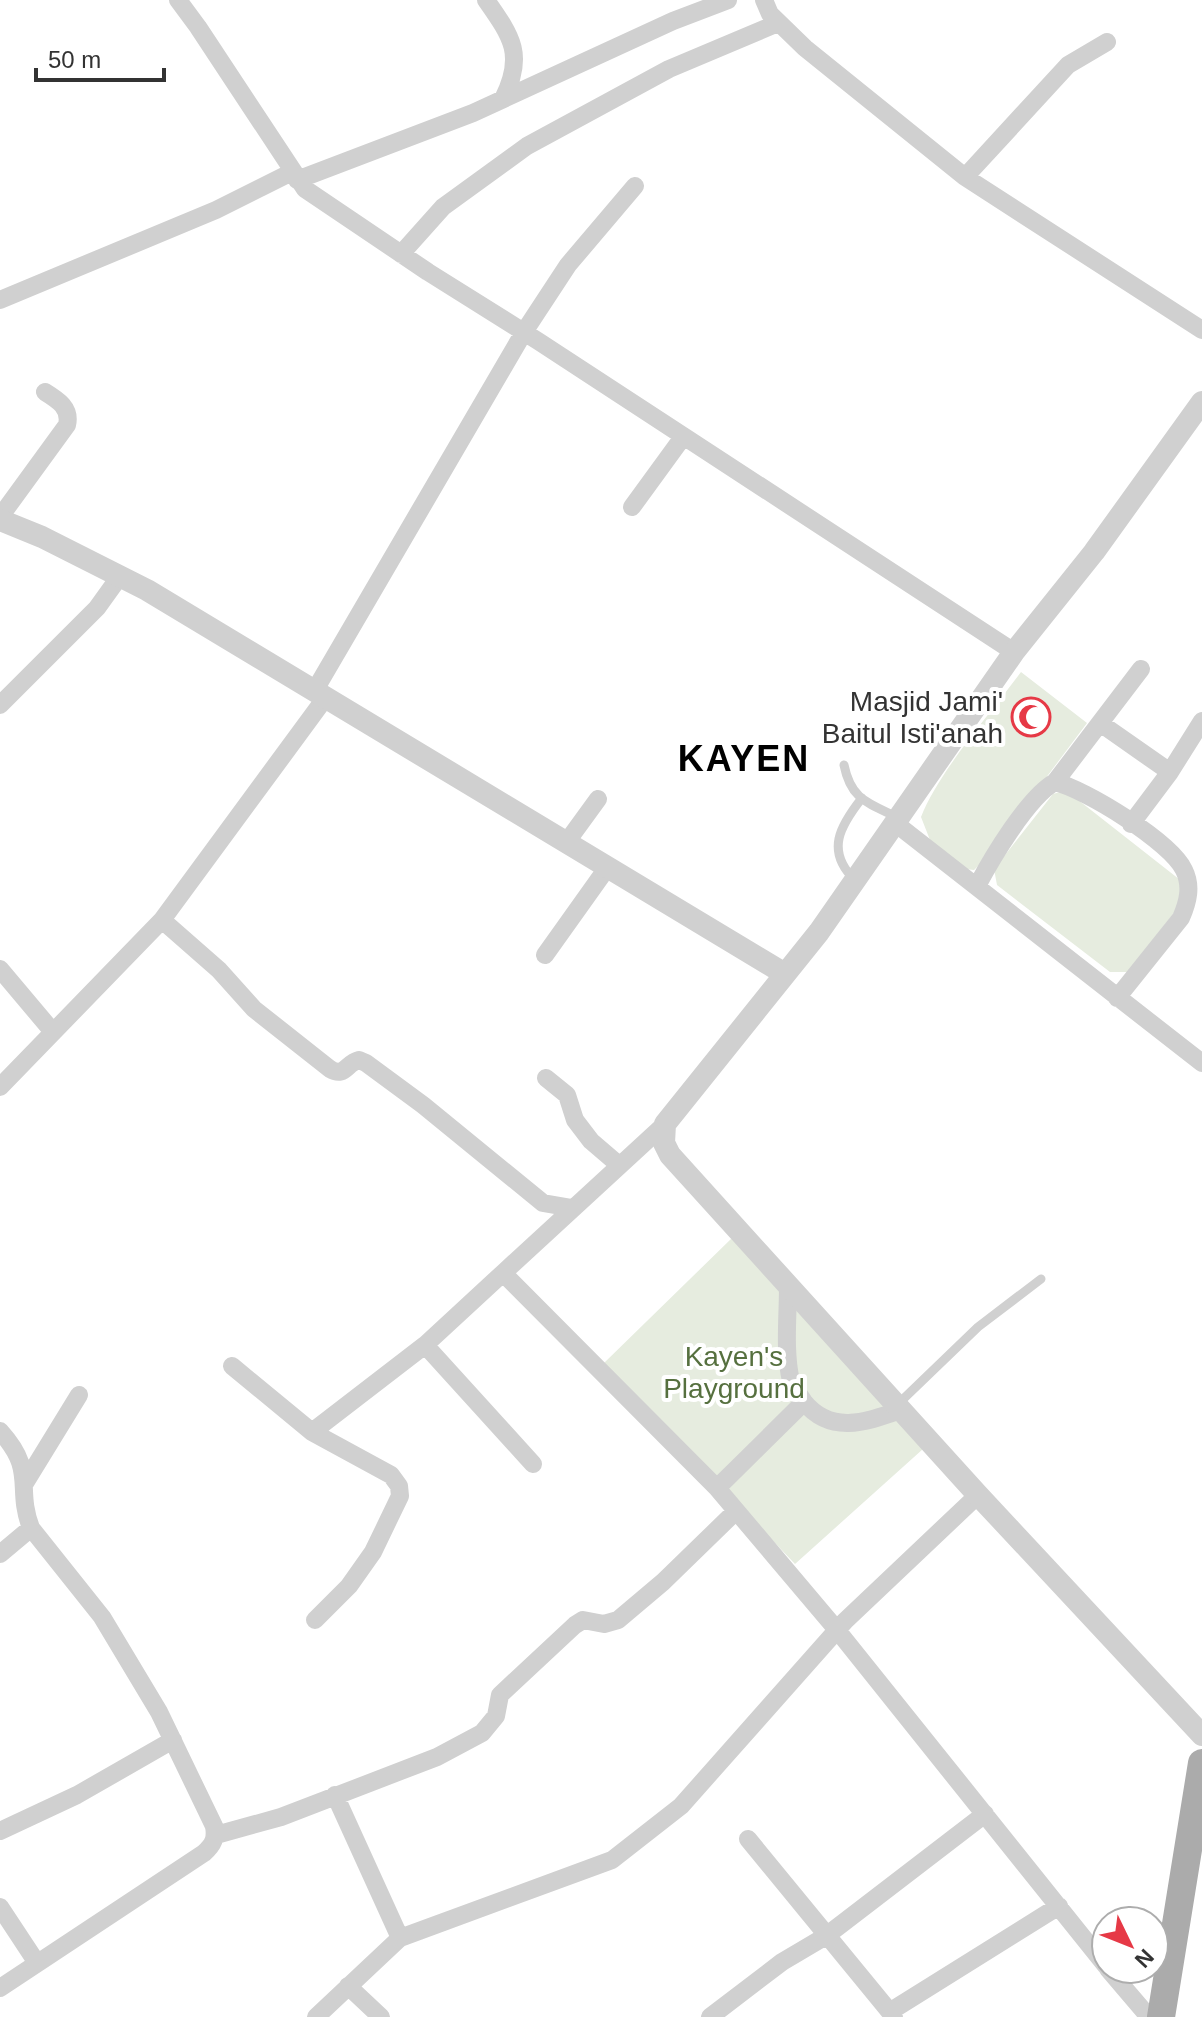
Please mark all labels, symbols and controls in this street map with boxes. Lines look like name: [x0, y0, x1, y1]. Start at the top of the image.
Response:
scale bar: [36, 32, 164, 82]
text: 50 m: [48, 46, 101, 73]
place label: Masjid Jami' Baitul Isti'anah: [822, 686, 1003, 749]
mosque icon: Masjid Jami' Baitul Isti'anah: [1010, 696, 1052, 738]
district label: KAYEN: [678, 738, 810, 779]
park label: Kayen's Playground: [663, 1341, 805, 1404]
north arrow: [1090, 1905, 1170, 1985]
text: N: [1130, 1944, 1159, 1973]

